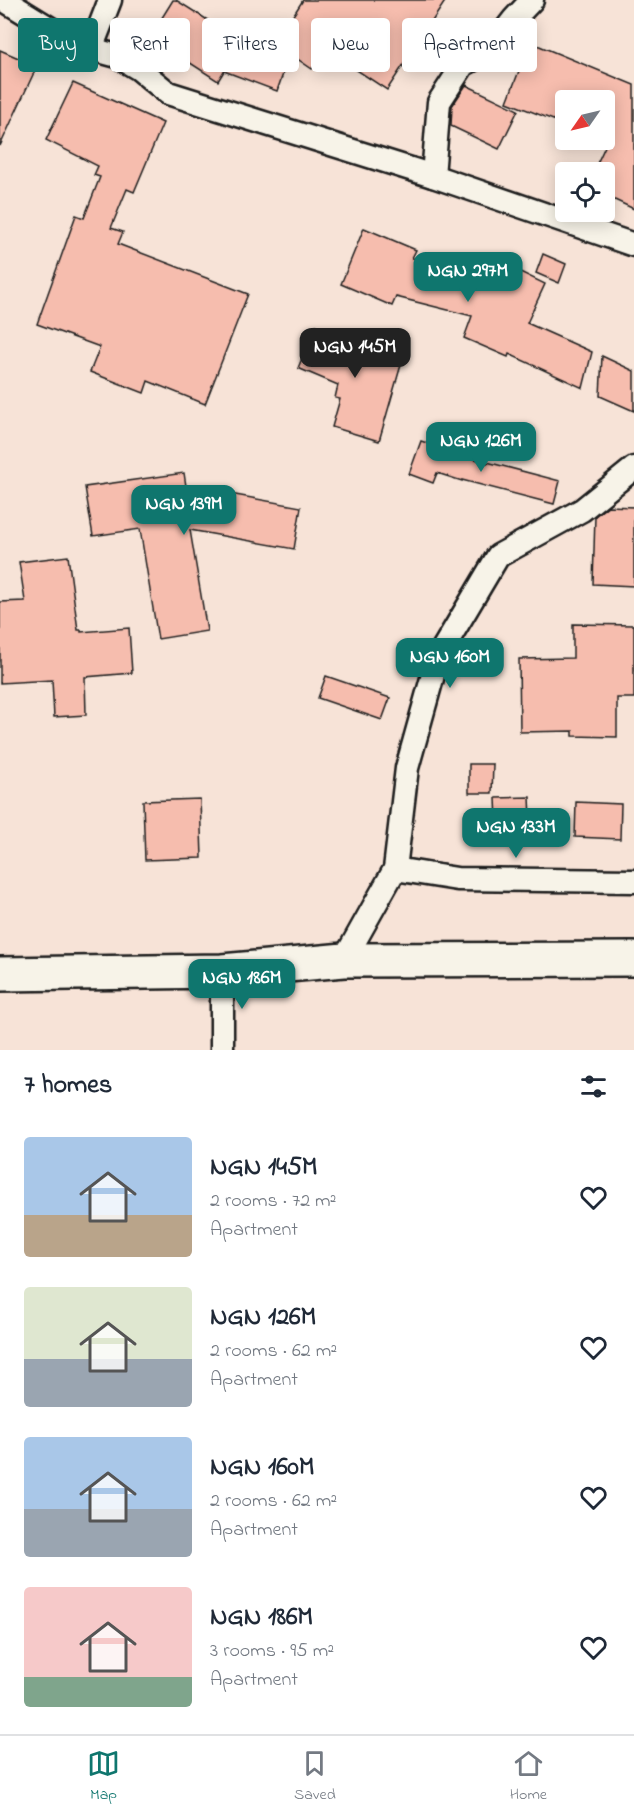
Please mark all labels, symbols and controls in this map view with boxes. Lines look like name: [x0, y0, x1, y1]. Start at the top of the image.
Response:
chip: Buy: [18, 18, 98, 72]
chip: Rent: [110, 18, 190, 72]
chip: Filters: [202, 18, 299, 72]
chip: New: [311, 18, 390, 72]
chip: Apartment: [402, 18, 537, 72]
north arrow: [555, 90, 615, 150]
map controls: [555, 90, 615, 222]
button: locate: [555, 162, 615, 222]
pin: NGN 297M: [406, 252, 530, 303]
text: NGN 297M: [428, 257, 508, 286]
pin: NGN 145M: [293, 328, 417, 379]
text: NGN 145M: [314, 333, 396, 362]
pin: NGN 126M: [419, 422, 543, 473]
text: NGN 126M: [440, 427, 522, 456]
pin: NGN 139M: [122, 485, 246, 536]
text: NGN 139M: [145, 490, 223, 519]
pin: NGN 160M: [388, 638, 512, 689]
text: NGN 160M: [410, 643, 490, 672]
pin: NGN 133M: [454, 808, 578, 859]
text: NGN 133M: [476, 813, 556, 842]
pin: NGN 186M: [180, 959, 304, 1010]
text: NGN 186M: [202, 964, 282, 993]
text: 7 homes: [24, 1067, 112, 1105]
icon: filters: [577, 1070, 610, 1103]
text: NGN 145M: [210, 1149, 318, 1187]
icon: home: [72, 1161, 144, 1233]
icon: heart: [577, 1181, 610, 1214]
text: 2 rooms · 72 m²: [210, 1187, 337, 1216]
text: Apartment: [210, 1216, 298, 1245]
text: NGN 126M: [210, 1299, 316, 1337]
icon: home: [72, 1311, 144, 1383]
icon: heart: [577, 1331, 610, 1364]
text: 2 rooms · 62 m²: [210, 1337, 337, 1366]
text: Apartment: [210, 1366, 298, 1395]
text: NGN 160M: [210, 1449, 315, 1487]
icon: home: [72, 1461, 144, 1533]
icon: heart: [577, 1481, 610, 1514]
text: 2 rooms · 62 m²: [210, 1487, 337, 1516]
text: Apartment: [210, 1516, 298, 1545]
text: NGN 186M: [210, 1599, 313, 1637]
icon: home: [72, 1611, 144, 1683]
icon: heart: [577, 1631, 610, 1664]
text: 3 rooms · 95 m²: [210, 1637, 334, 1666]
text: Apartment: [210, 1666, 298, 1695]
tab: Map: [87, 1747, 120, 1807]
tab: Saved: [294, 1747, 336, 1807]
tab: Home: [510, 1747, 547, 1807]

